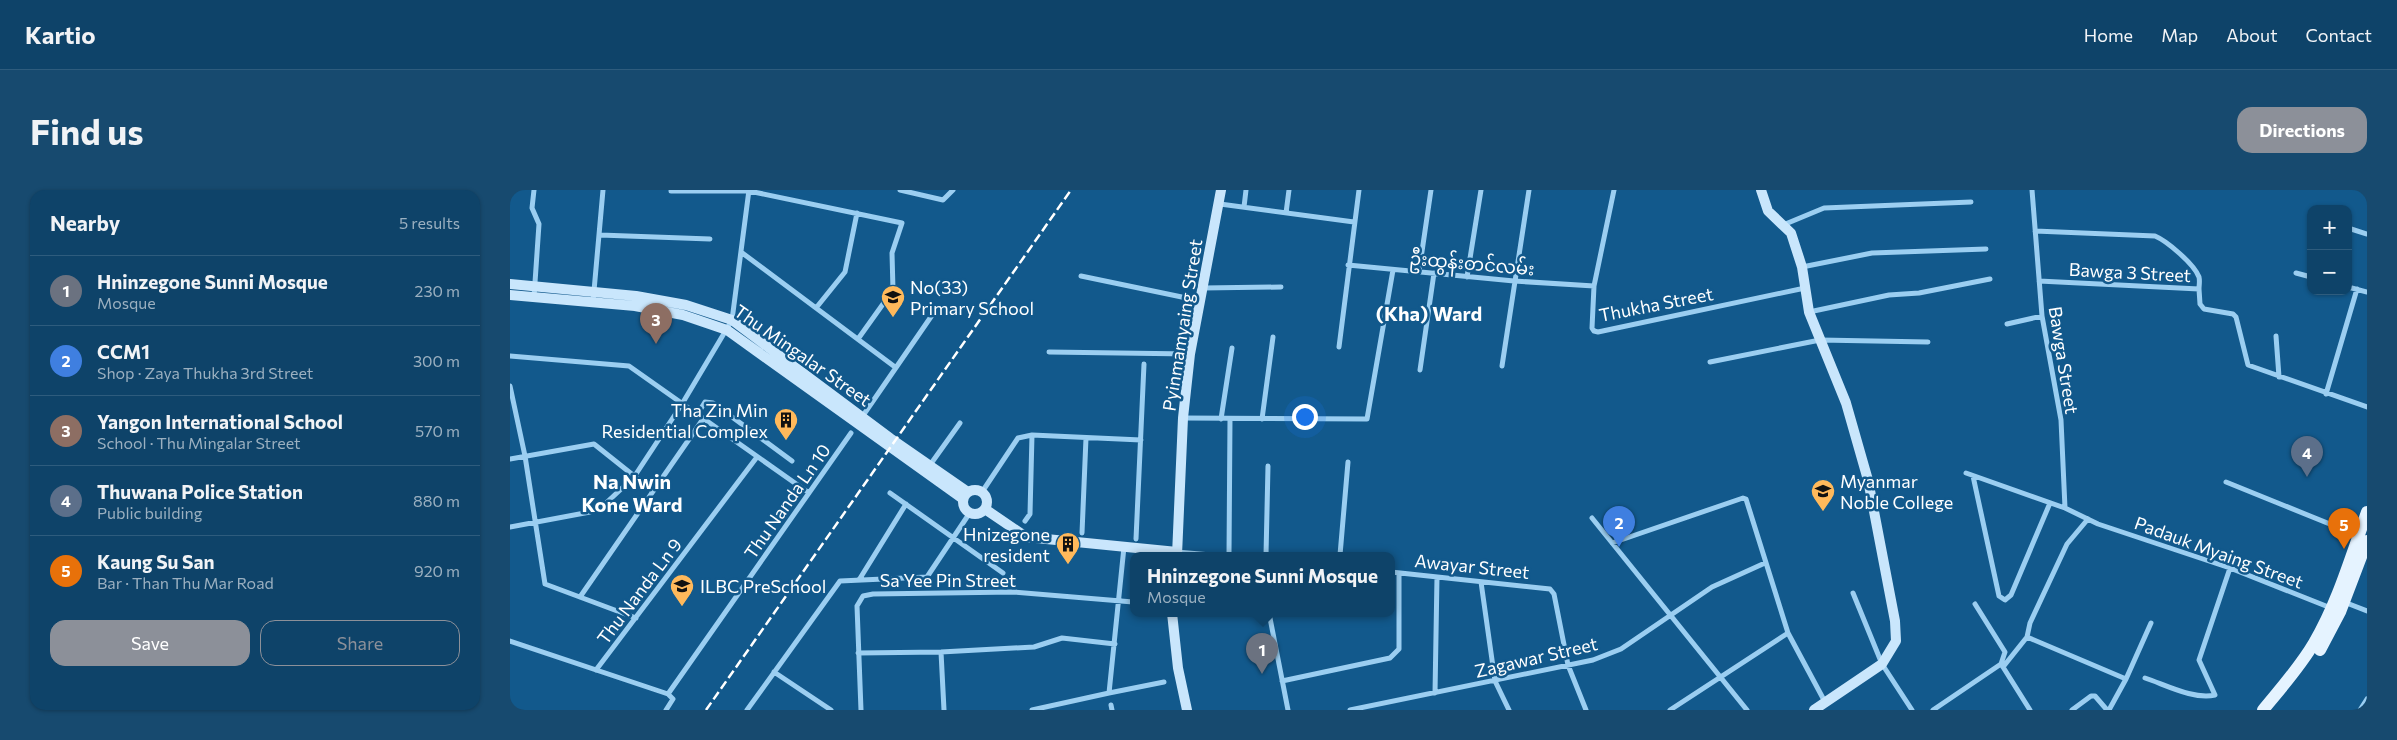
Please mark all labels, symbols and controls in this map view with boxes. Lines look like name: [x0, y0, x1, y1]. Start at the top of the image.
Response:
text: Kartio: [25, 20, 95, 49]
text: Home: [2084, 24, 2133, 46]
text: Map: [2161, 24, 2198, 46]
text: About: [2226, 24, 2278, 46]
text: Contact: [2306, 24, 2372, 46]
button: Directions: [2237, 107, 2367, 153]
text: Find us: [30, 109, 144, 152]
map controls: [2307, 205, 2352, 295]
button: +: [2307, 205, 2352, 250]
text: Nearby: [50, 210, 120, 235]
text: 5 results: [399, 213, 460, 232]
street label: Pyinmamyaing Street: [1158, 237, 1206, 413]
street label: ဦးထွန်းတင်လမ်း: [1408, 246, 1536, 284]
button: −: [2307, 250, 2352, 295]
street label: Bawga 3 Street: [2068, 258, 2192, 286]
text: Hninzegone Sunni Mosque: [97, 270, 328, 293]
place label: No(33) Primary School: [910, 276, 1034, 319]
text: 1: [62, 281, 70, 300]
text: 230 m: [415, 281, 460, 300]
street label: Thukha Street: [1597, 282, 1715, 326]
school or university icon: No(33) Primary School: [880, 284, 906, 318]
text: Mosque: [97, 293, 156, 312]
street label: Thu Mingalar Street: [730, 300, 876, 410]
district label: (Kha) Ward: [1376, 301, 1482, 325]
pin: 3: [640, 303, 672, 344]
street label: Bawga Street: [2045, 305, 2083, 415]
text: CCM1: [97, 340, 150, 363]
text: 2: [61, 351, 71, 370]
text: 300 m: [413, 351, 460, 370]
text: Shop · Zaya Thukha 3rd Street: [97, 363, 313, 382]
place label: Tha Zin Min Residential Complex: [601, 399, 768, 442]
your location: [1292, 404, 1318, 430]
building icon: Tha Zin Min Residential Complex: [773, 407, 799, 441]
text: Yangon International School: [97, 410, 343, 433]
text: 3: [61, 421, 71, 440]
text: 570 m: [415, 421, 460, 440]
text: School · Thu Mingalar Street: [97, 433, 301, 452]
pin: 4: [2291, 436, 2323, 477]
street label: Thu Nanda Ln 10: [739, 439, 835, 563]
district label: Na Nwin Kone Ward: [581, 469, 683, 516]
place label: Myanmar Noble College: [1840, 470, 1953, 513]
school or university icon: Myanmar Noble College: [1810, 478, 1836, 512]
text: Thuwana Police Station: [97, 480, 303, 503]
text: 4: [61, 491, 71, 510]
text: 880 m: [413, 491, 460, 510]
text: Public building: [97, 503, 202, 522]
pin: 2: [1603, 506, 1635, 547]
pin: 5: [2328, 508, 2360, 549]
street label: Padauk Myaing Street: [2132, 511, 2306, 593]
place label: Hnizegone resident: [963, 523, 1050, 566]
building icon: Hnizegone resident: [1055, 531, 1081, 565]
street label: Thu Nanda Ln 9: [592, 534, 686, 648]
street label: Awayar Street: [1414, 549, 1530, 583]
text: Kaung Su San: [97, 550, 214, 573]
popup: [1130, 552, 1395, 617]
text: 5: [61, 561, 71, 580]
text: 920 m: [414, 561, 460, 580]
text: Hninzegone Sunni Mosque: [1147, 564, 1378, 587]
street label: Sa Yee Pin Street: [880, 569, 1016, 591]
text: Bar · Than Thu Mar Road: [97, 573, 274, 592]
school or university icon: ILBC PreSchool: [669, 573, 695, 607]
place label: ILBC PreSchool: [700, 575, 826, 597]
text: Mosque: [1147, 587, 1206, 606]
button: Save: [50, 620, 250, 666]
button: Share: [260, 620, 460, 666]
street label: Zagawar Street: [1472, 632, 1600, 682]
pin: 1: [1246, 633, 1278, 674]

